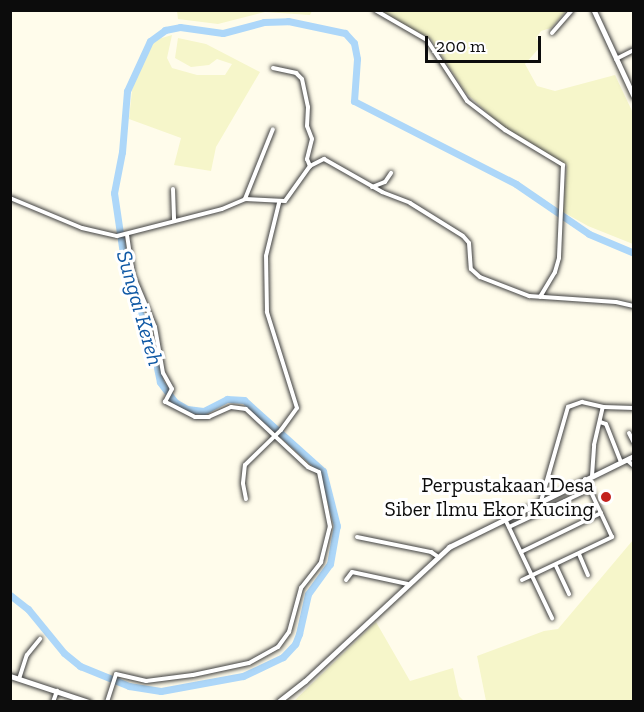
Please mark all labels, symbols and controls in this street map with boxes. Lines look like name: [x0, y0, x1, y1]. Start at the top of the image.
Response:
scale bar: [428, 24, 544, 62]
text: 200 m: [436, 35, 486, 57]
water label: Sungai Kereh: [111, 247, 169, 369]
place label: Perpustakaan Desa Siber Ilmu Ekor Kucing: [384, 472, 594, 522]
marker: Perpustakaan Desa Siber Ilmu Ekor Kucing: [599, 490, 613, 504]

